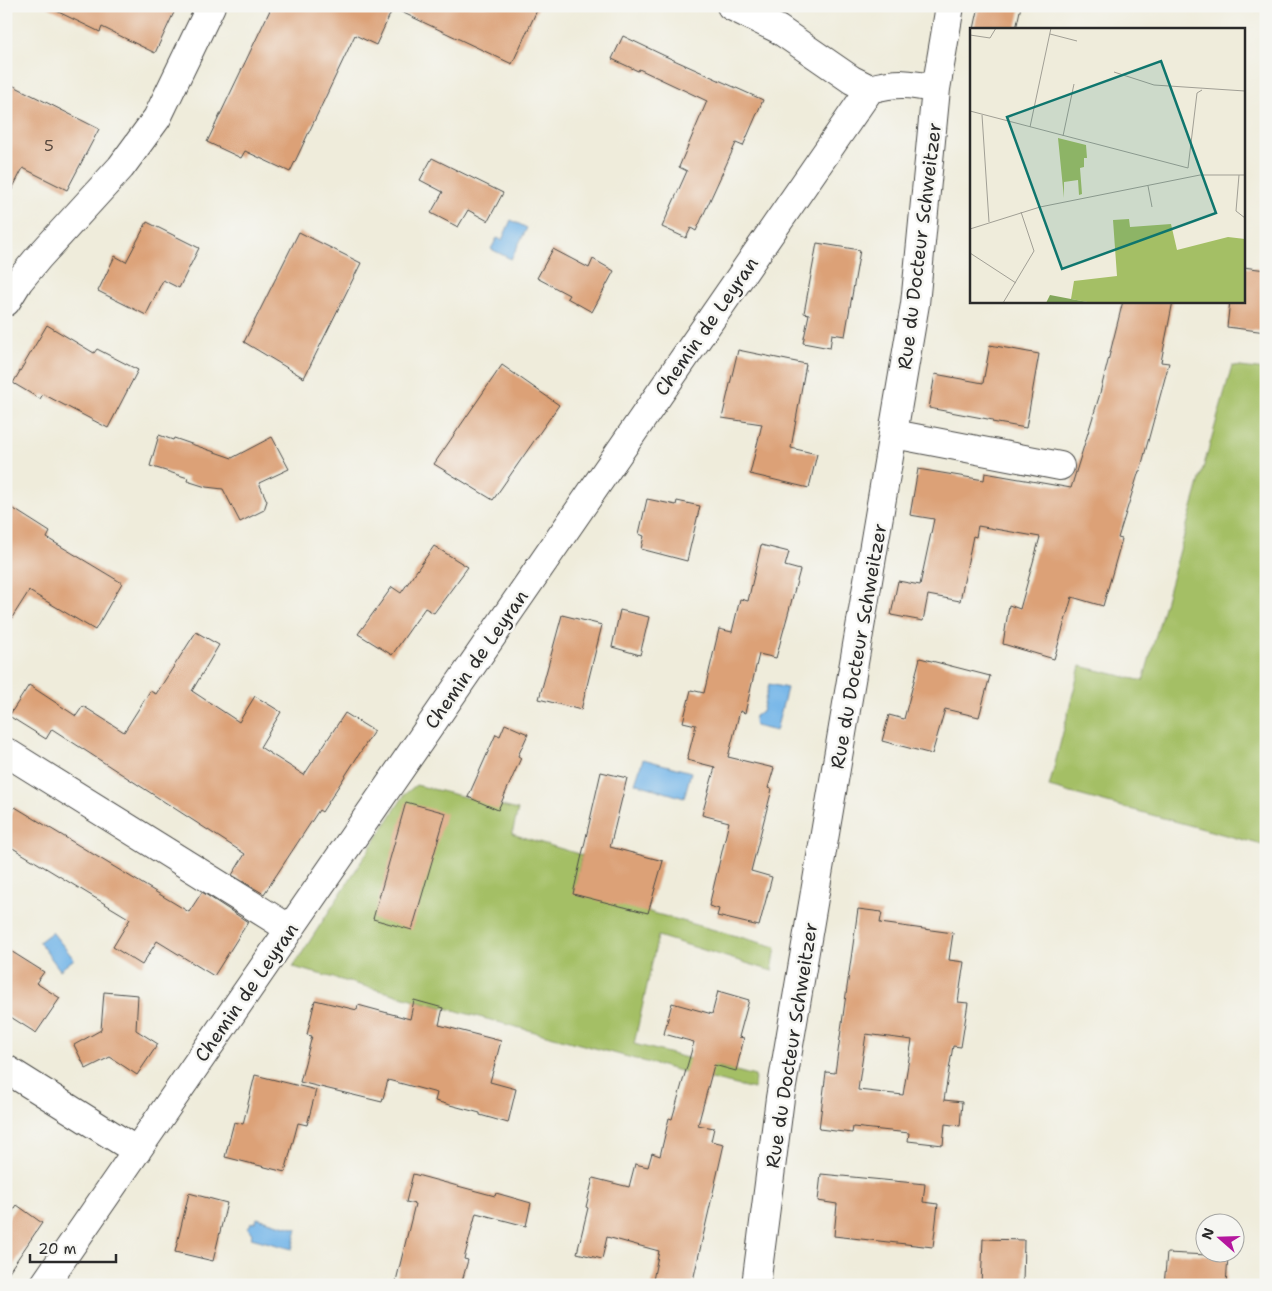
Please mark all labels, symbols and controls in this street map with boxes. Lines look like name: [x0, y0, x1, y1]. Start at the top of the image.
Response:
inset map: [970, 28, 1244, 302]
street label: Rue du Docteur Schweitzer: [892, 121, 947, 371]
house number: 5: [44, 135, 54, 156]
street label: Chemin de Leyran: [649, 252, 764, 401]
street label: Rue du Docteur Schweitzer: [825, 521, 892, 771]
street label: Chemin de Leyran: [419, 585, 534, 734]
street label: Chemin de Leyran: [189, 918, 304, 1067]
street label: Rue du Docteur Schweitzer: [760, 920, 823, 1170]
north arrow: [1194, 1214, 1244, 1264]
text: N: [1197, 1225, 1218, 1242]
scale bar: [30, 1231, 116, 1263]
text: 20 m: [38, 1239, 77, 1259]

